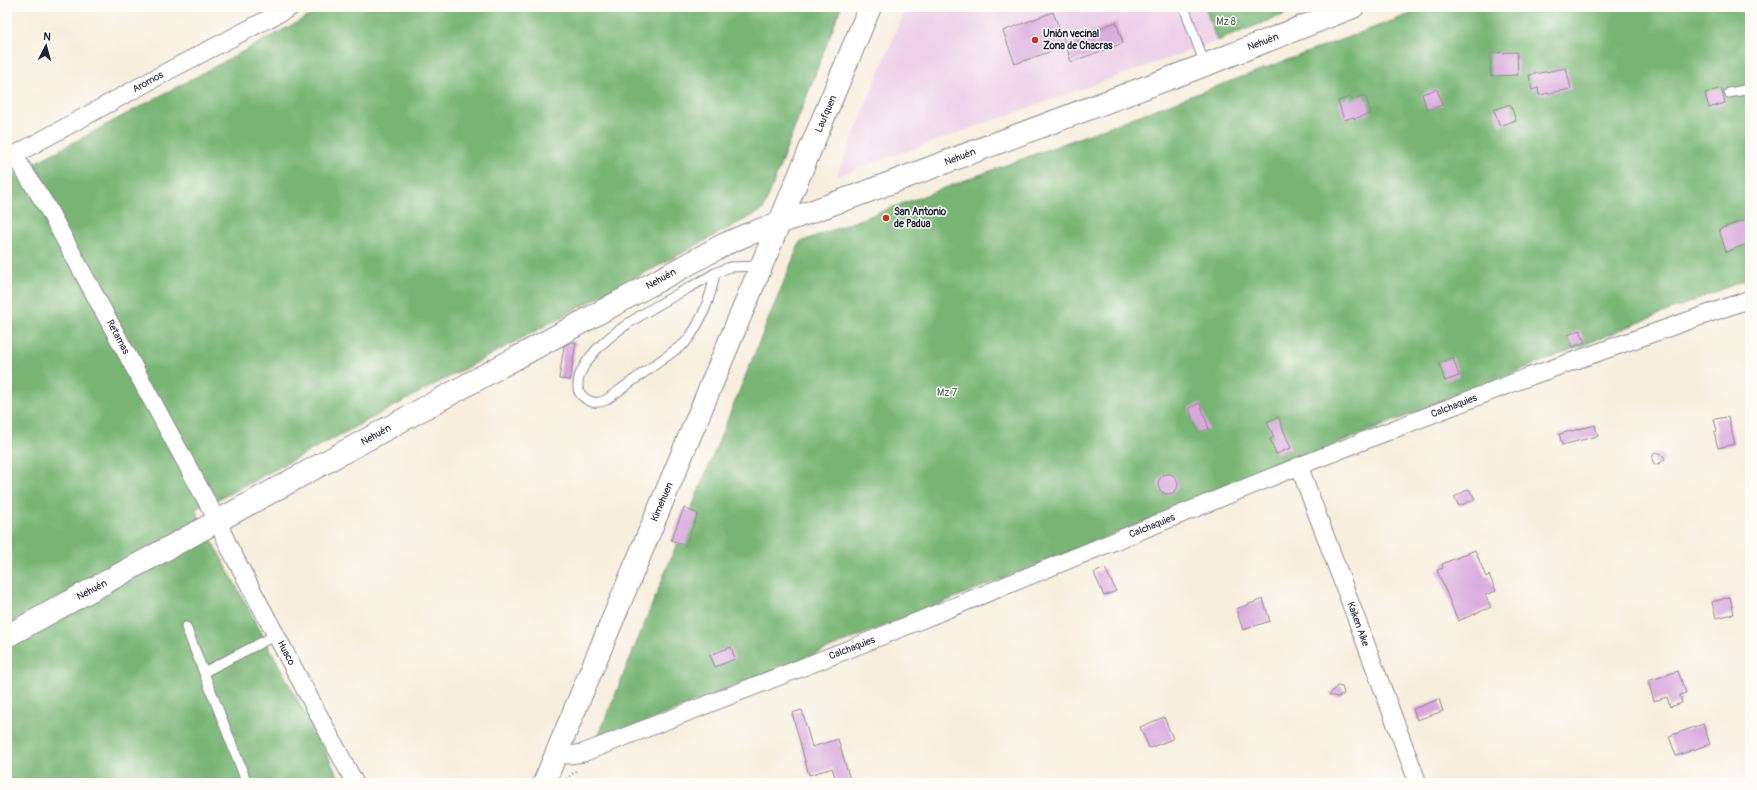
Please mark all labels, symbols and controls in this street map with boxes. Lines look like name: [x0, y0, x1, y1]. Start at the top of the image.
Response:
park label: Mz 8: [1216, 16, 1236, 28]
north arrow: [26, 26, 66, 66]
place label: Unión vecinal Zona de Chacras: [1043, 28, 1113, 52]
text: N: [43, 30, 52, 43]
street label: Nehuén: [1246, 30, 1281, 53]
marker: Unión vecinal Zona de Chacras: [1030, 35, 1040, 45]
street label: Aromos: [130, 68, 166, 95]
street label: Laufquen: [813, 93, 839, 134]
street label: Nehuén: [943, 145, 978, 168]
place label: San Antonio de Padua: [894, 206, 947, 230]
marker: San Antonio de Padua: [881, 213, 891, 223]
street label: Nehuén: [644, 266, 678, 292]
street label: Retamas: [104, 318, 132, 357]
park label: Mz 7: [937, 387, 958, 399]
street label: Calchaquies: [1429, 392, 1479, 420]
street label: Nehuén: [359, 422, 393, 448]
street label: Kimehuen: [648, 480, 676, 523]
street label: Calchaquies: [1127, 511, 1177, 541]
street label: Nehuén: [75, 577, 109, 603]
street label: Kaiken Aike: [1344, 600, 1372, 648]
street label: Calchaquies: [827, 634, 877, 662]
street label: Huaco: [274, 638, 298, 668]

